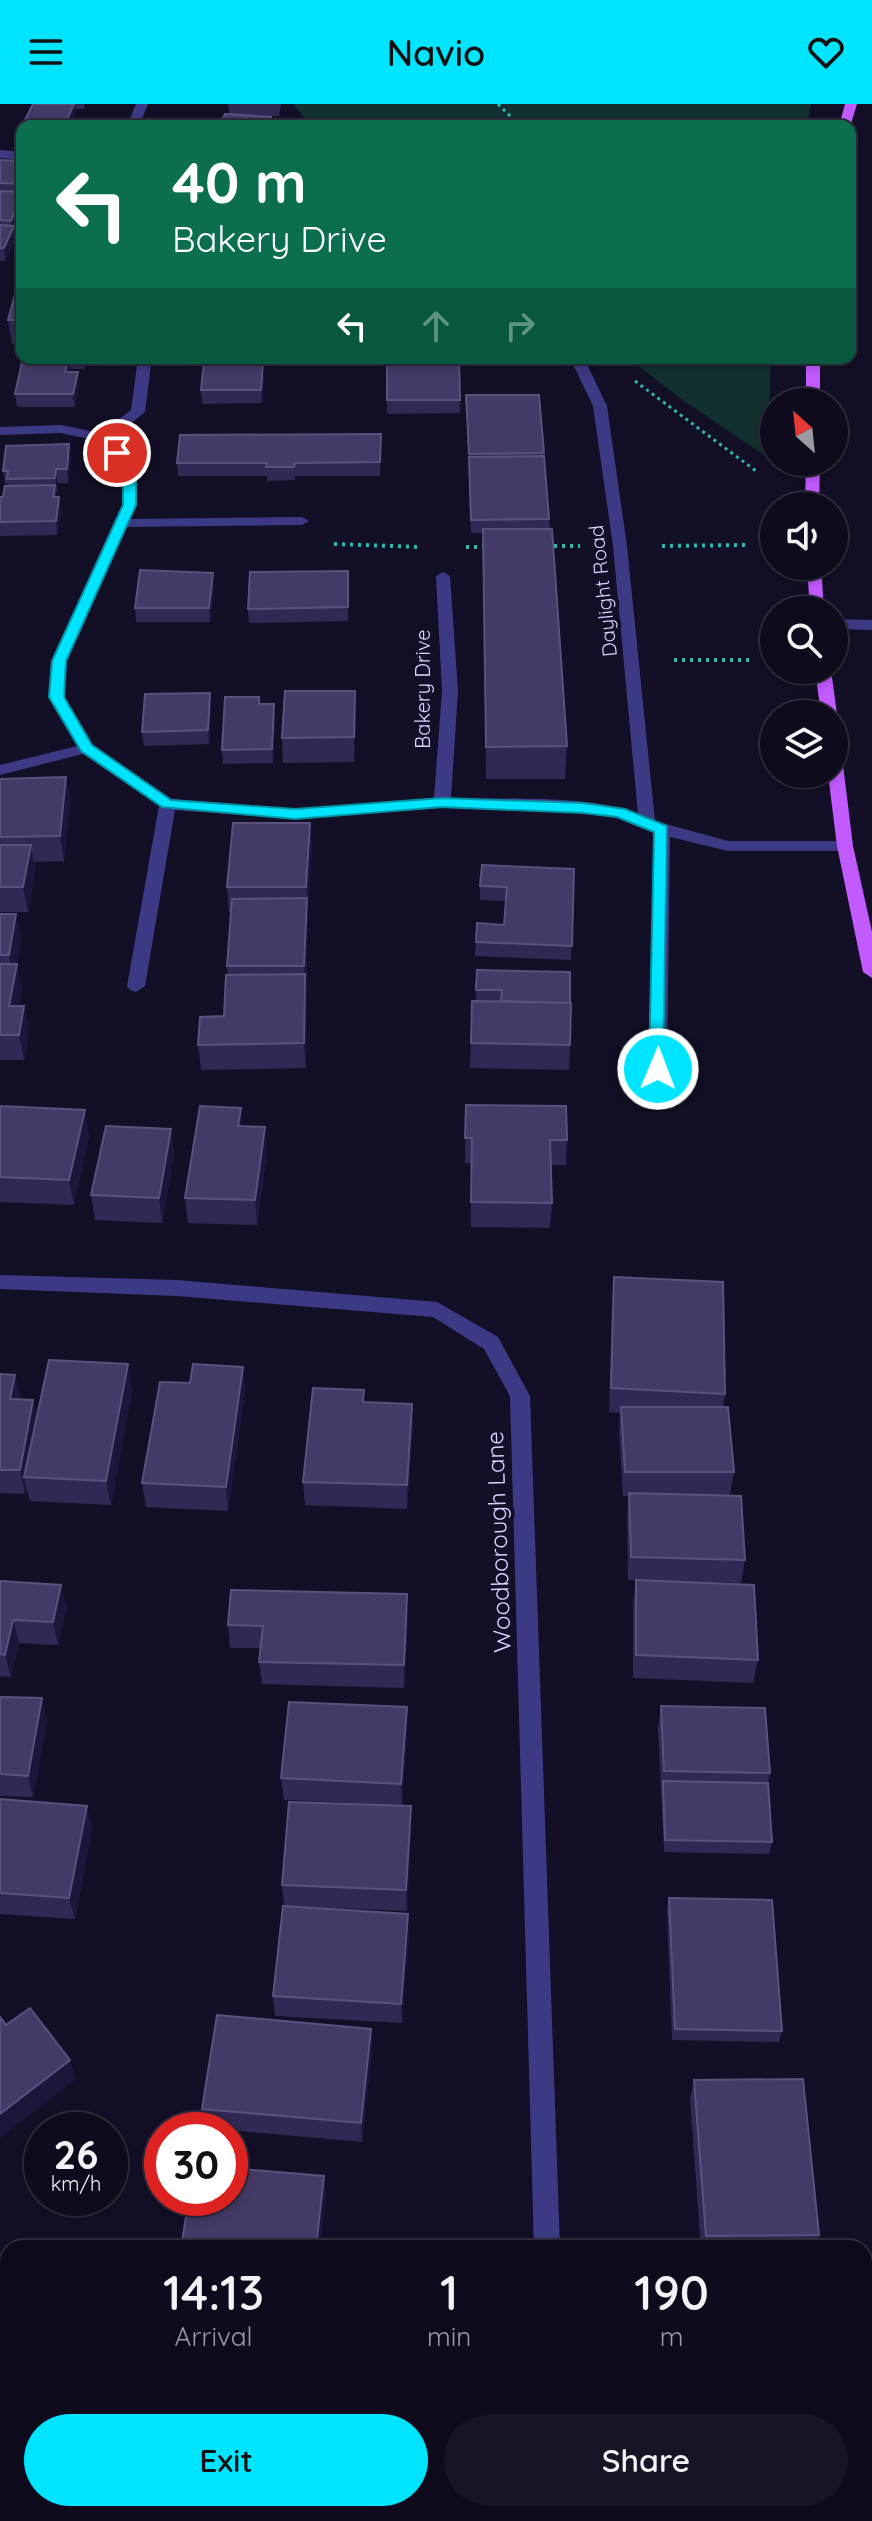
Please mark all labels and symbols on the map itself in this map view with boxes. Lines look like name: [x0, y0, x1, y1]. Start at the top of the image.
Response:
north arrow: [760, 388, 848, 476]
pin: [83, 419, 151, 487]
street label: Daylight Road: [583, 524, 622, 658]
street label: Bakery Drive: [410, 629, 435, 749]
position arrow: [616, 1027, 700, 1111]
street label: Woodborough Lane: [479, 1431, 517, 1653]
speed limit sign: 30: [144, 2112, 248, 2216]

